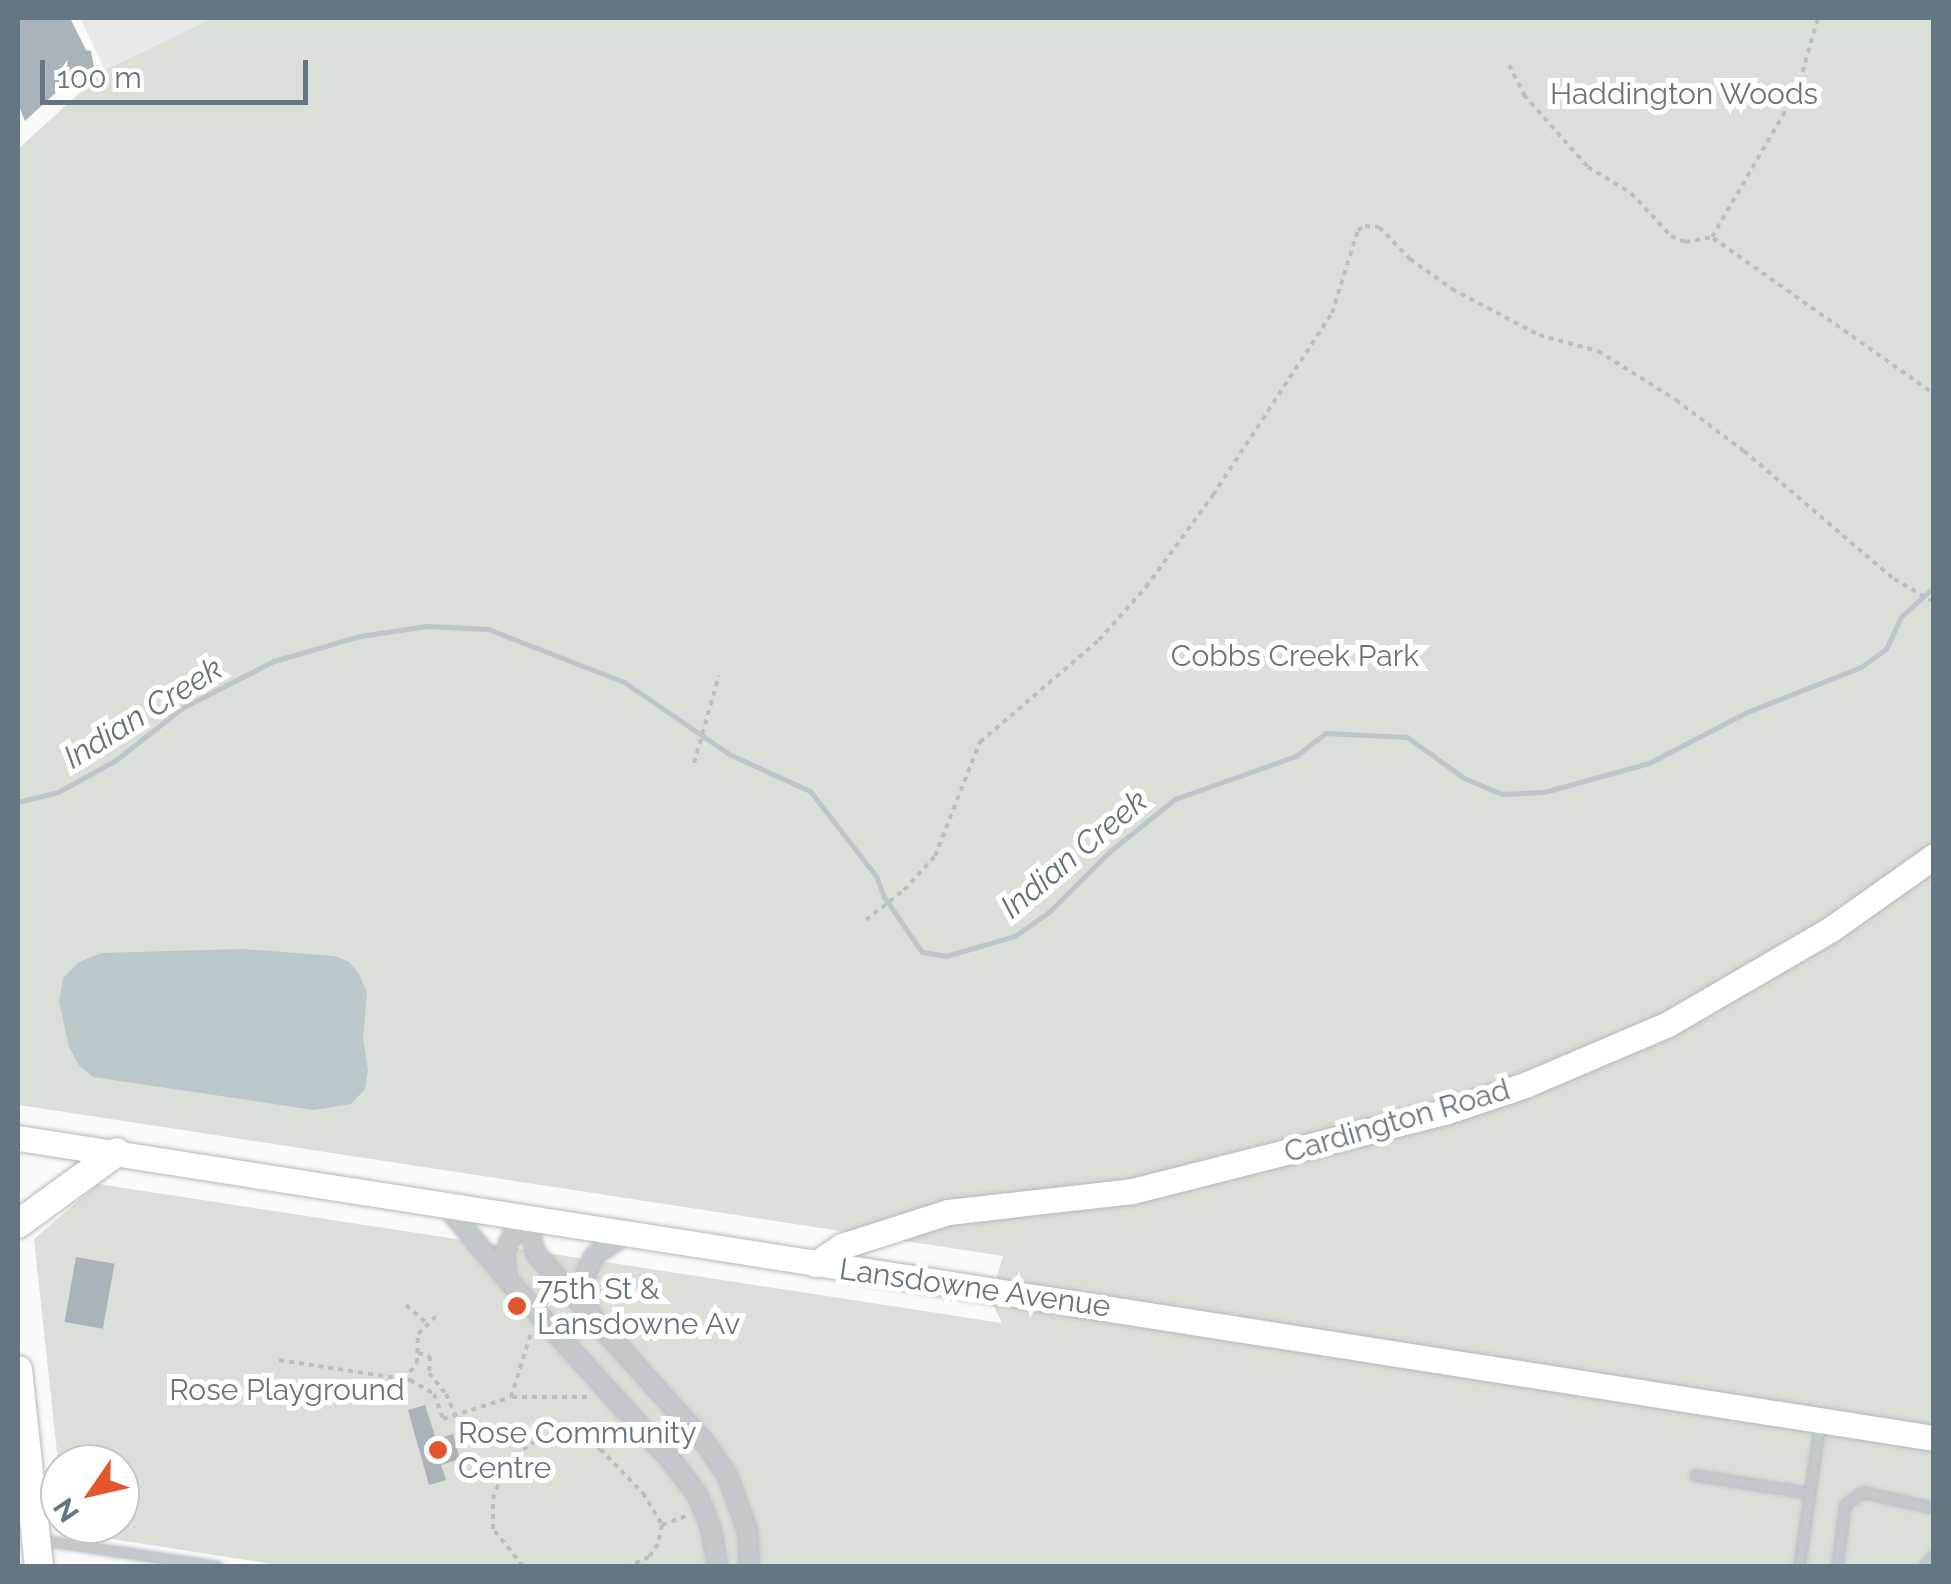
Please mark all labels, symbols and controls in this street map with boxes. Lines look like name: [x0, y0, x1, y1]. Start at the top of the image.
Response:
scale bar: [45, 40, 312, 102]
text: 100 m: [57, 60, 142, 95]
park label: Haddington Woods: [1549, 76, 1819, 112]
park label: Cobbs Creek Park: [1171, 638, 1419, 674]
water label: Indian Creek: [57, 649, 229, 777]
water label: Indian Creek: [993, 782, 1155, 926]
street label: Cardington Road: [1280, 1072, 1514, 1170]
street label: Lansdowne Avenue: [837, 1251, 1113, 1325]
place label: 75th St & Lansdowne Av: [537, 1271, 741, 1342]
marker: 75th St & Lansdowne Av: [506, 1295, 528, 1317]
park label: Rose Playground: [169, 1372, 405, 1408]
place label: Rose Community Centre: [458, 1415, 696, 1486]
marker: Rose Community Centre: [427, 1439, 449, 1461]
north arrow: [40, 1444, 140, 1544]
text: N: [47, 1492, 86, 1528]

